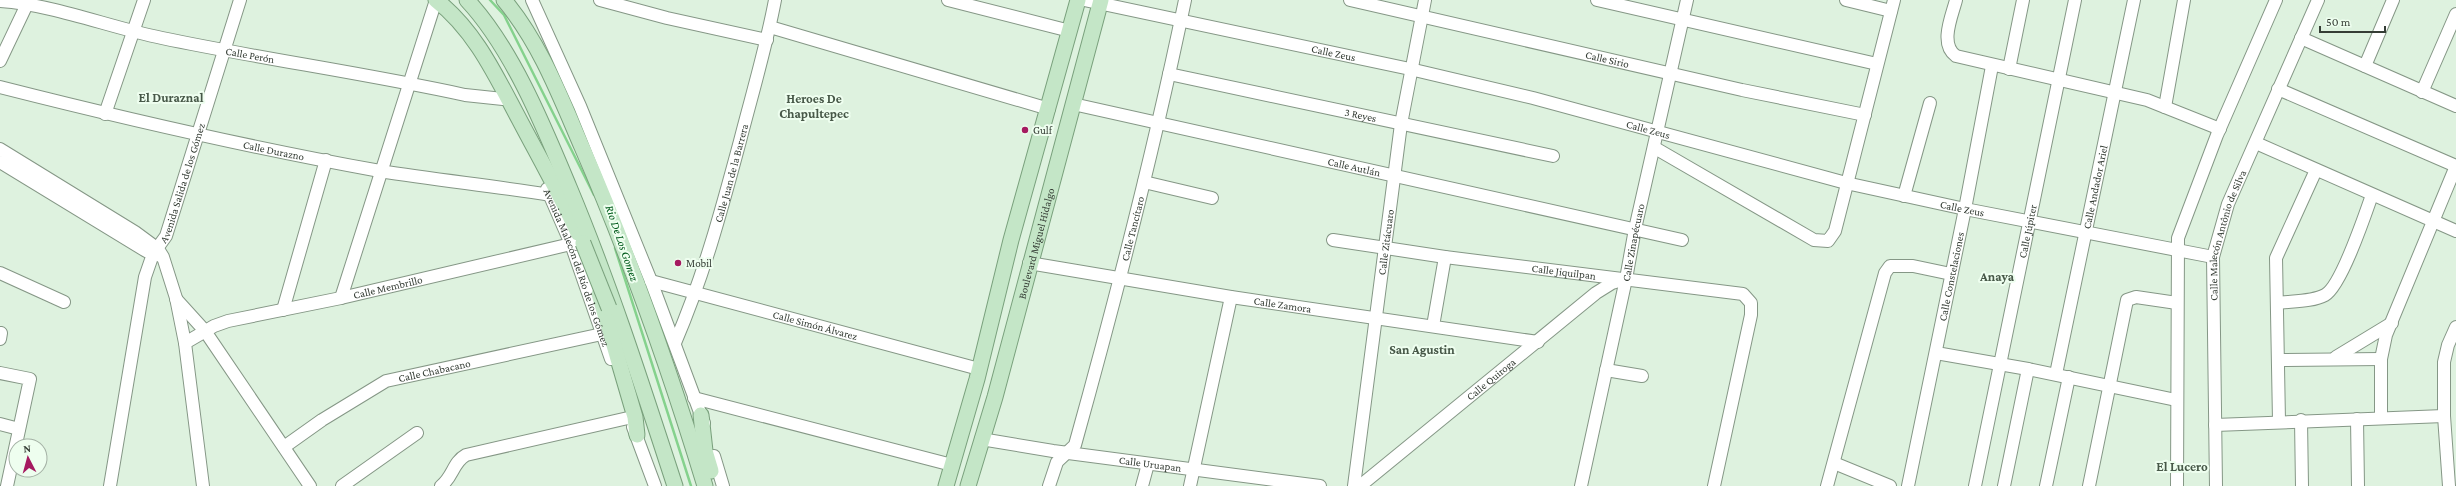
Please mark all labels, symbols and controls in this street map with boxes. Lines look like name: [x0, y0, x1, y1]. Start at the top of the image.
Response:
scale bar: [2320, 8, 2385, 34]
text: 50 m: [2326, 15, 2351, 29]
street label: Calle Zeus: [1310, 42, 1357, 63]
street label: Calle Perón: [225, 45, 275, 65]
street label: Calle Sirio: [1584, 48, 1631, 70]
district label: El Duraznal: [139, 90, 204, 105]
district label: Heroes De Chapultepec: [779, 91, 849, 121]
street label: 3 Reyes: [1344, 106, 1378, 124]
street label: Calle Zeus: [1625, 118, 1672, 141]
street label: Avenida Salida de los Gómez: [157, 121, 207, 245]
street label: Calle Juan de la Barrera: [712, 123, 750, 224]
place label: Gulf: [1033, 124, 1053, 136]
marker: Gulf: [1020, 125, 1030, 135]
street label: Calle Durazno: [242, 138, 306, 163]
street label: Calle Andador Ariel: [2080, 144, 2110, 230]
street label: Calle Autlán: [1327, 155, 1382, 179]
street label: Calle Malecón Antônio de Silva: [2207, 168, 2248, 301]
street label: Boulevard Miguel Hidalgo: [1015, 186, 1057, 300]
street label: Avenida Malecón del Río de los Gómez: [542, 187, 612, 348]
street label: Calle Tancítaro: [1119, 195, 1146, 262]
street label: Calle Zeus: [1939, 198, 1986, 219]
street label: Calle Zinapécuaro: [1620, 202, 1647, 282]
water label: Rio De Los Gomez: [602, 203, 642, 283]
street label: Calle Júpiter: [2016, 203, 2039, 259]
street label: Calle Zitácuaro: [1375, 208, 1396, 276]
street label: Calle Constelaciones: [1936, 231, 1966, 322]
place label: Mobil: [686, 257, 712, 269]
marker: Mobil: [673, 258, 683, 268]
street label: Calle Jiquilpan: [1531, 262, 1597, 282]
district label: Anaya: [1979, 269, 2015, 284]
street label: Calle Membrillo: [352, 273, 424, 301]
street label: Calle Zamora: [1253, 294, 1312, 315]
street label: Calle Simón Álvarez: [772, 308, 859, 342]
district label: San Agustin: [1389, 342, 1455, 357]
street label: Calle Quiroga: [1464, 355, 1518, 403]
street label: Calle Chabacano: [397, 357, 472, 384]
north arrow: [8, 438, 48, 478]
text: N: [23, 442, 32, 454]
street label: Calle Uruapan: [1118, 454, 1182, 474]
district label: El Lucero: [2156, 459, 2208, 474]

